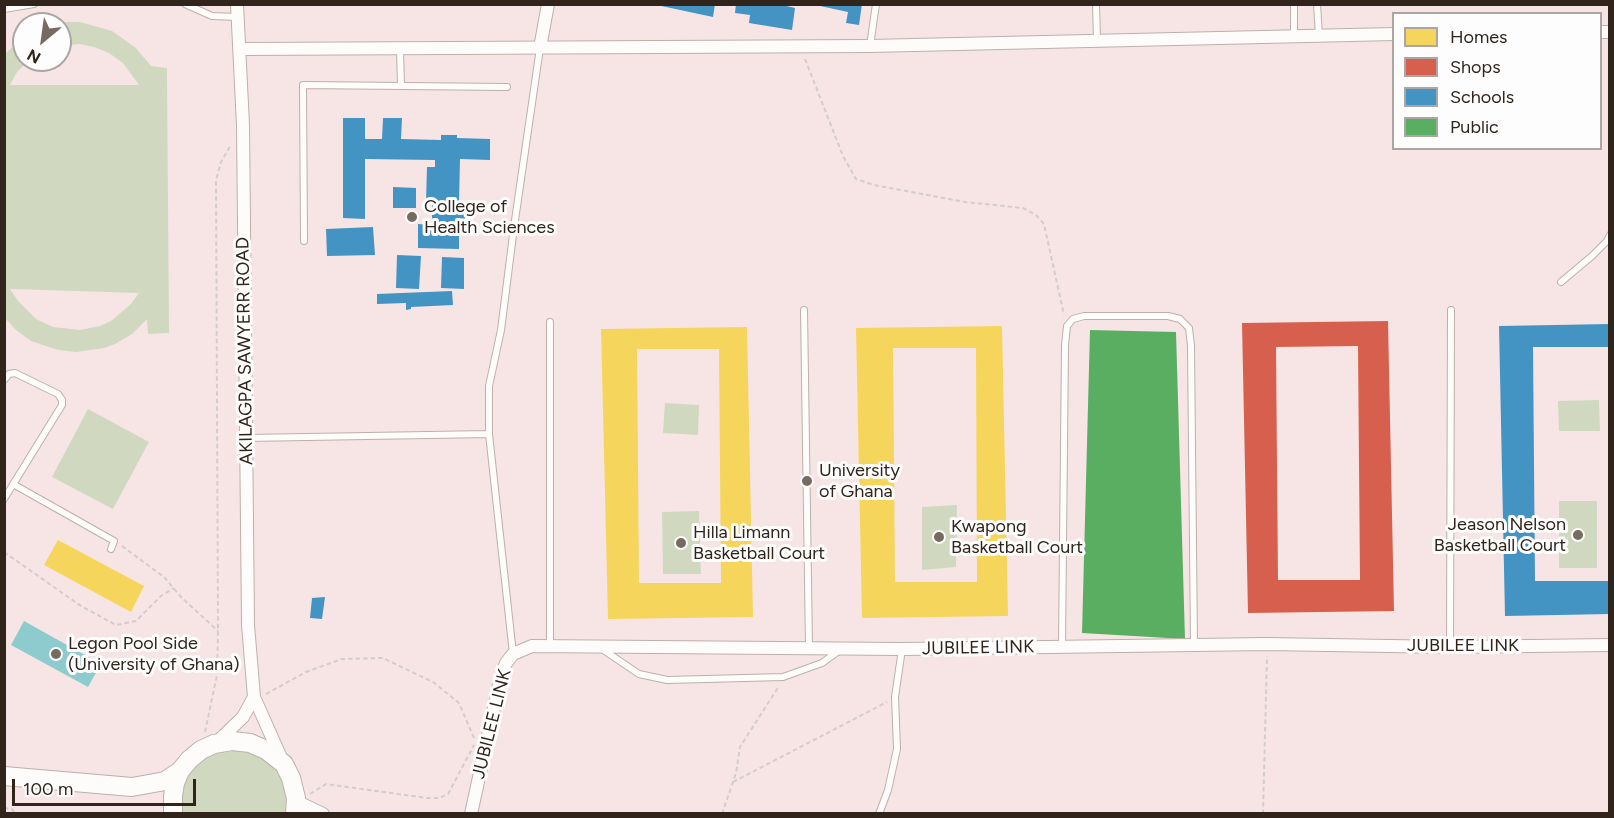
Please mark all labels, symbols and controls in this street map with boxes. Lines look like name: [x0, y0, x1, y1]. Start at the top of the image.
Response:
north arrow: [12, 12, 72, 72]
legend: [1392, 12, 1602, 150]
text: Homes: [1450, 26, 1508, 48]
text: N: [24, 45, 44, 68]
text: Shops: [1450, 56, 1501, 78]
text: Schools: [1450, 86, 1514, 108]
text: Public: [1450, 116, 1499, 138]
place label: College of Health Sciences: [424, 196, 555, 238]
marker: College of Health Sciences: [405, 210, 419, 224]
street label: AKILAGPA SAWYERR ROAD: [232, 237, 258, 465]
place label: University of Ghana: [819, 460, 900, 502]
marker: University of Ghana: [800, 474, 814, 488]
place label: Jeason Nelson Basketball Court: [1434, 514, 1566, 556]
place label: Kwapong Basketball Court: [951, 516, 1083, 558]
place label: Hilla Limann Basketball Court: [693, 522, 825, 564]
marker: Jeason Nelson Basketball Court: [1571, 528, 1585, 542]
marker: Kwapong Basketball Court: [932, 530, 946, 544]
marker: Hilla Limann Basketball Court: [674, 536, 688, 550]
place label: Legon Pool Side (University of Ghana): [68, 633, 240, 676]
street label: JUBILEE LINK: [1407, 635, 1519, 657]
street label: JUBILEE LINK: [922, 636, 1034, 660]
marker: Legon Pool Side (University of Ghana): [49, 647, 63, 661]
street label: JUBILEE LINK: [468, 667, 516, 781]
scale bar: [15, 767, 200, 805]
text: 100 m: [23, 778, 73, 800]

